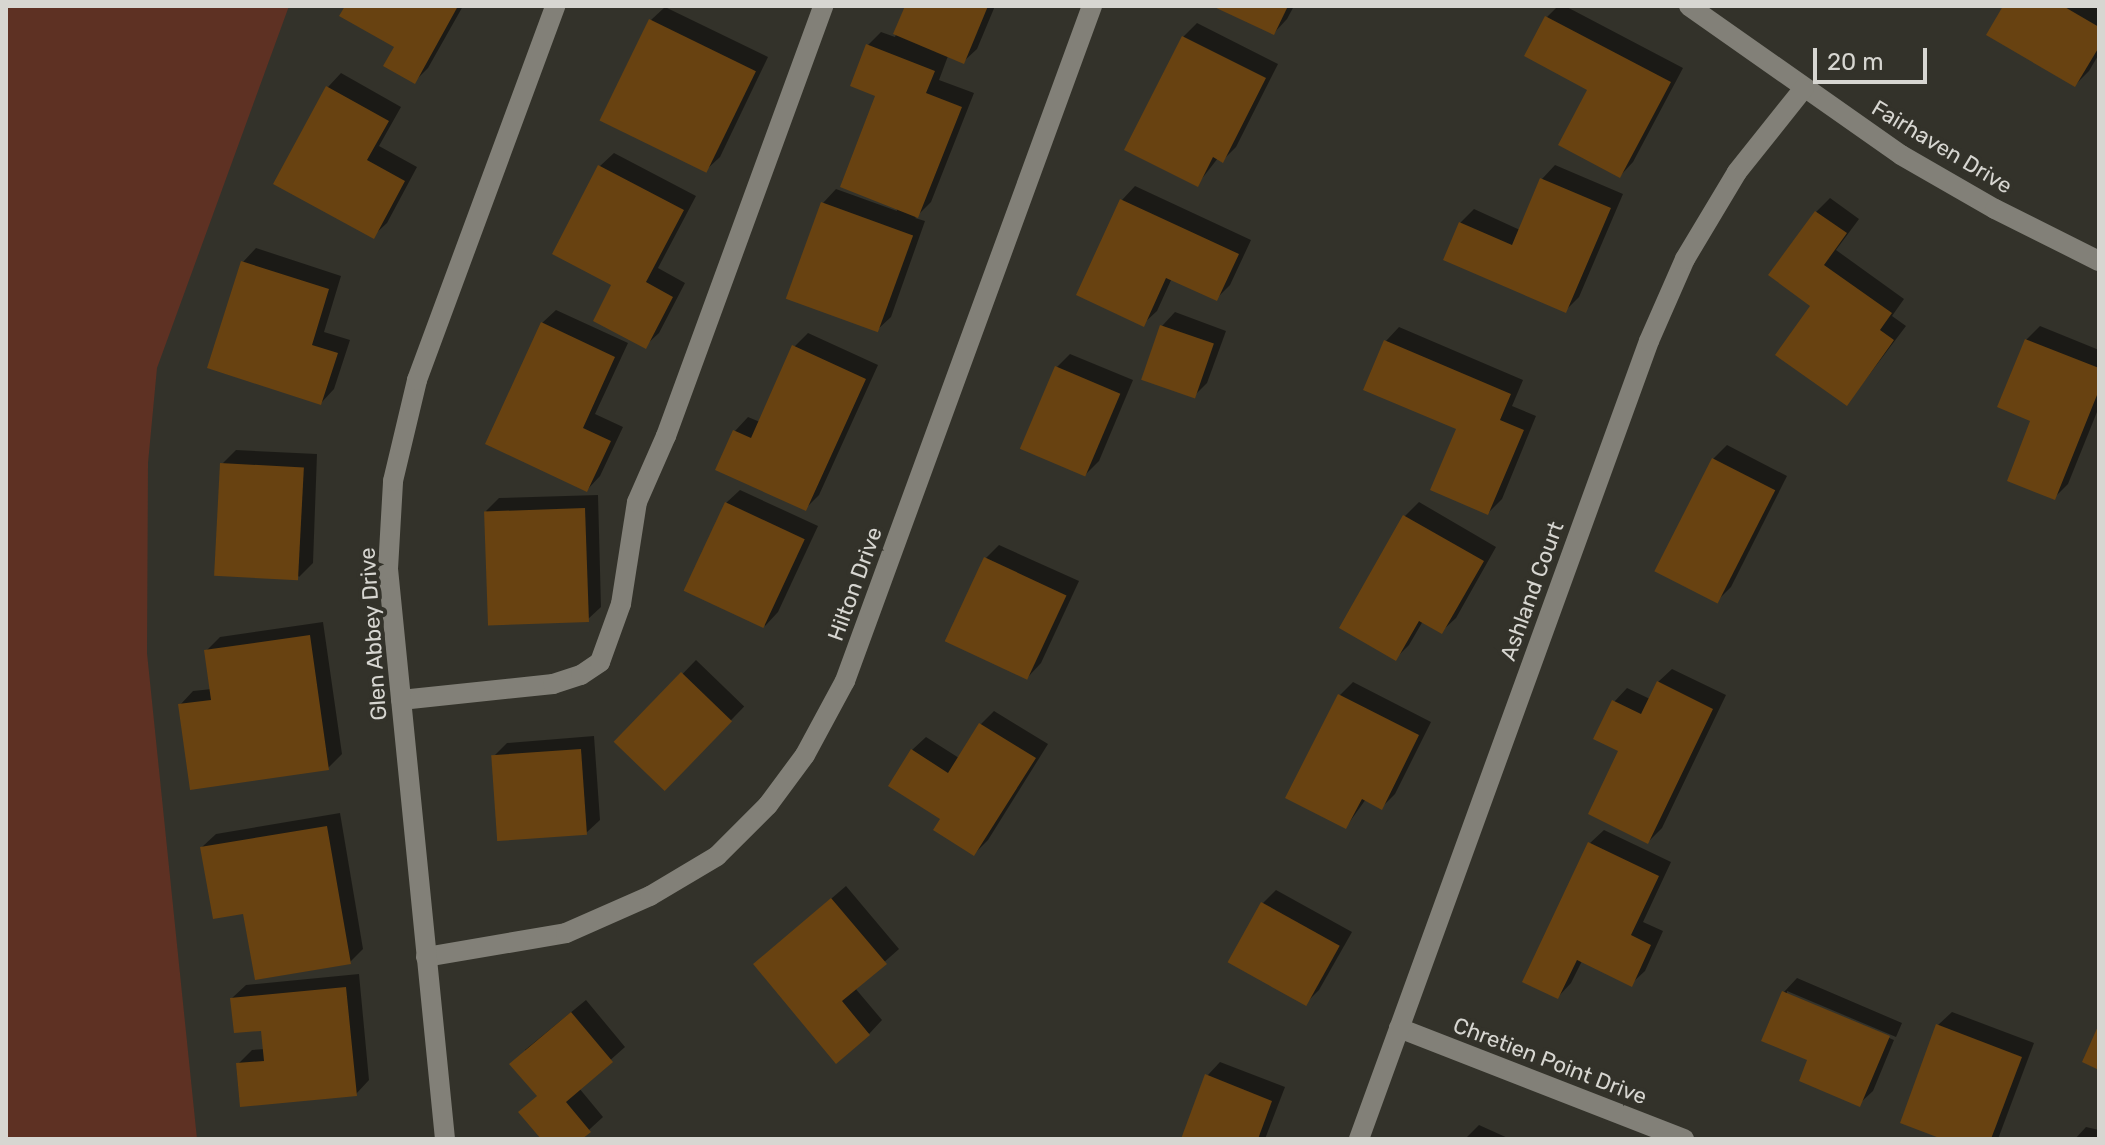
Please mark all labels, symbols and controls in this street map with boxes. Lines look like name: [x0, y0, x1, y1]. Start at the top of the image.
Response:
scale bar: [1817, 32, 1931, 82]
text: 20 m: [1827, 48, 1884, 76]
street label: Fairhaven Drive: [1867, 95, 2017, 199]
street label: Ashland Court: [1495, 518, 1569, 664]
street label: Hilton Drive: [822, 523, 888, 645]
street label: Glen Abbey Drive: [354, 546, 392, 722]
street label: Chretien Point Drive: [1449, 1012, 1651, 1110]

